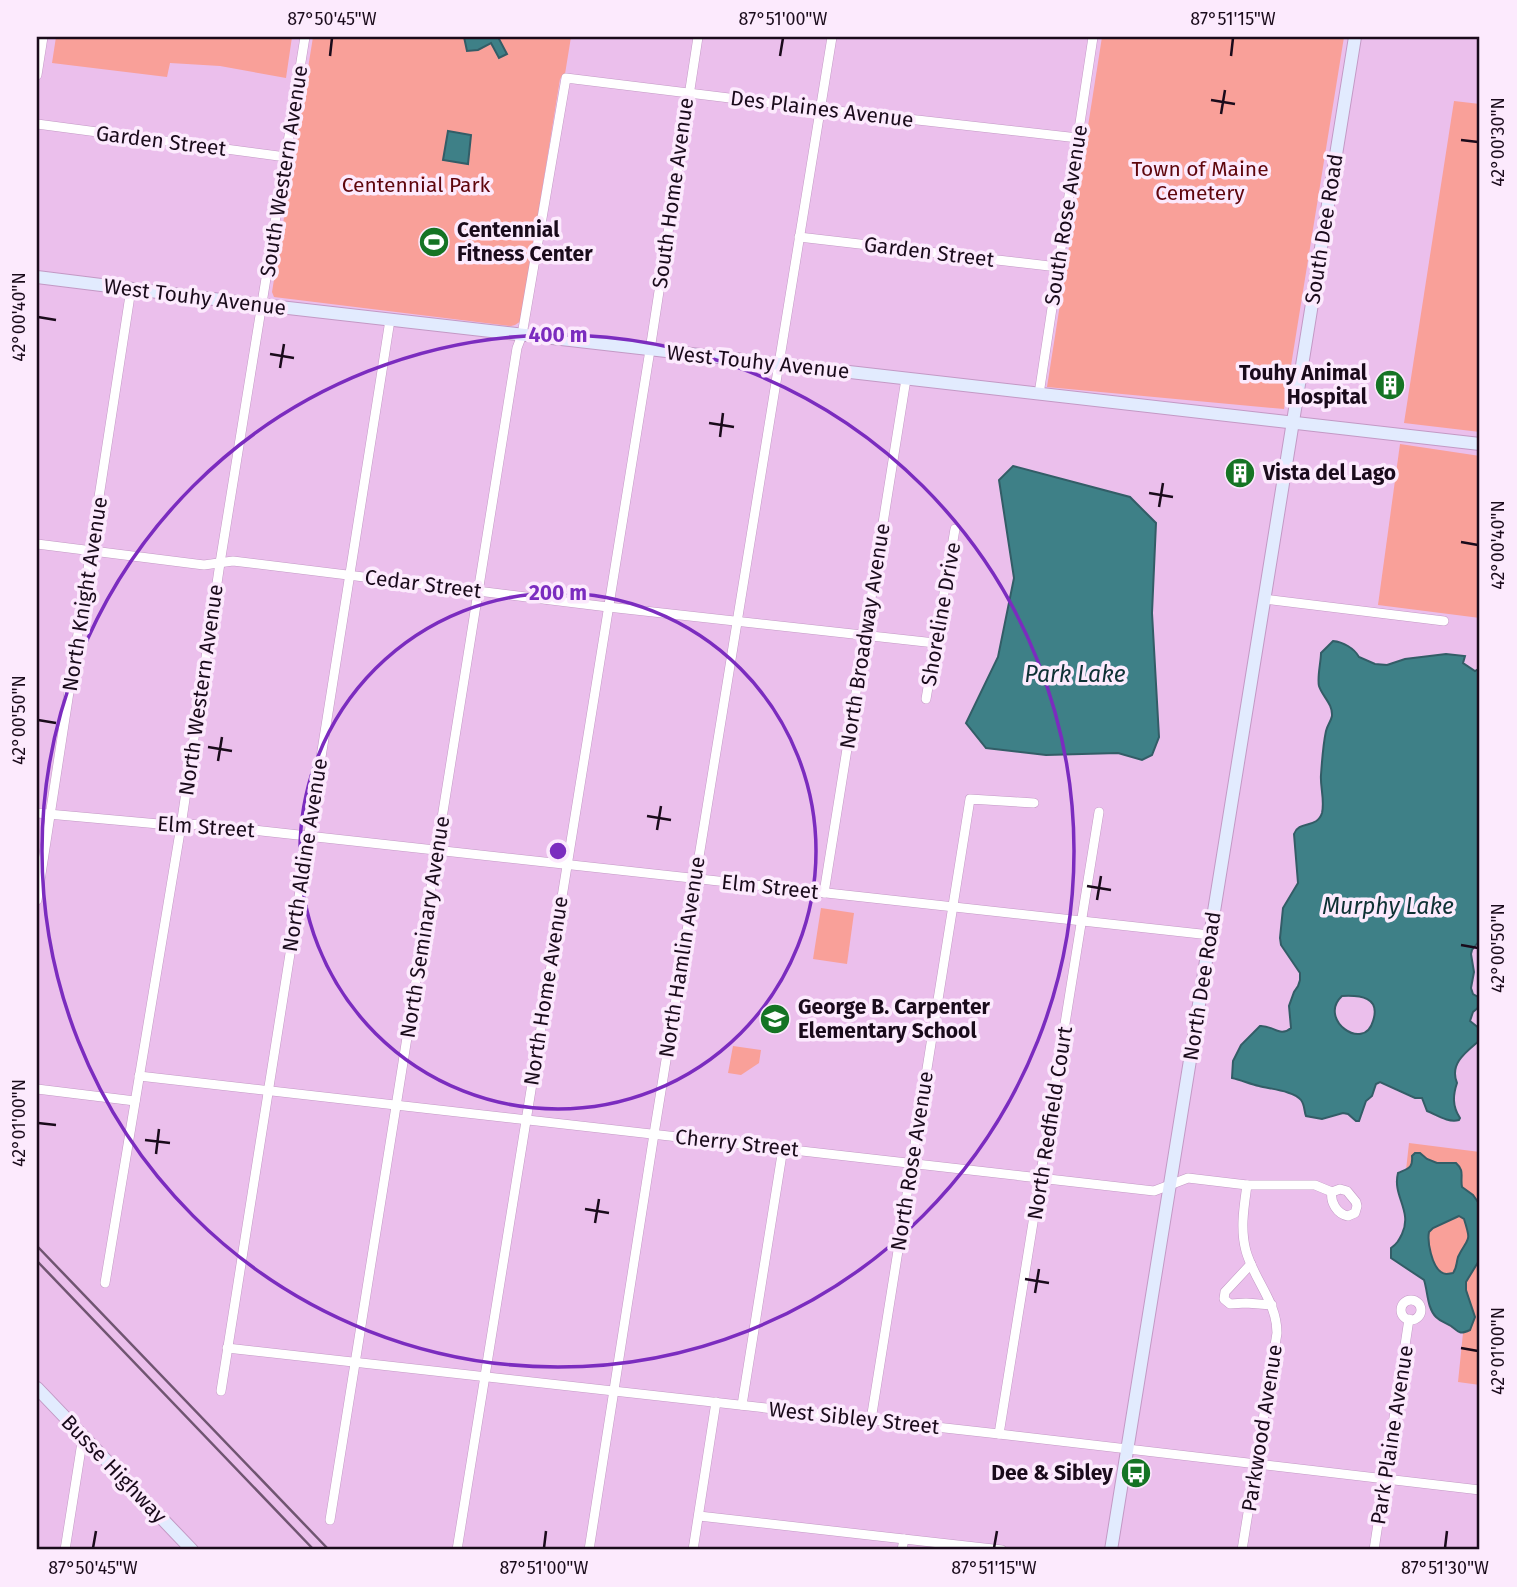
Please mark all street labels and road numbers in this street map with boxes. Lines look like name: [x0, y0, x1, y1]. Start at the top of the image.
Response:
street label: South Western Avenue: [254, 63, 314, 279]
street label: Des Plaines Avenue: [729, 85, 915, 133]
street label: South Home Avenue: [647, 96, 699, 290]
street label: Garden Street: [94, 120, 228, 162]
street label: South Rose Avenue: [1039, 123, 1093, 307]
street label: South Dee Road: [1299, 152, 1349, 306]
street label: Garden Street: [862, 231, 996, 273]
street label: West Touhy Avenue: [102, 273, 288, 321]
street label: West Touhy Avenue: [665, 339, 851, 385]
street label: North Knight Avenue: [57, 495, 113, 693]
street label: North Broadway Avenue: [834, 521, 896, 751]
street label: Shoreline Drive: [916, 540, 966, 688]
street label: Cedar Street: [363, 564, 483, 604]
street label: North Western Avenue: [173, 583, 229, 797]
street label: North Aldine Avenue: [277, 756, 333, 954]
street label: Elm Street: [156, 811, 256, 843]
street label: North Seminary Avenue: [395, 814, 455, 1040]
street label: North Hamlin Avenue: [653, 854, 711, 1060]
street label: Elm Street: [720, 869, 820, 905]
street label: North Home Avenue: [518, 894, 574, 1088]
street label: North Dee Road: [1177, 910, 1227, 1062]
street label: North Redfield Court: [1022, 1024, 1078, 1222]
street label: North Rose Avenue: [885, 1069, 939, 1253]
street label: Cherry Street: [674, 1124, 801, 1162]
street label: Parkwood Avenue: [1236, 1343, 1288, 1513]
street label: Park Plaine Avenue: [1365, 1343, 1419, 1527]
street label: West Sibley Street: [767, 1396, 941, 1440]
street label: Busse Highway: [56, 1409, 173, 1529]

